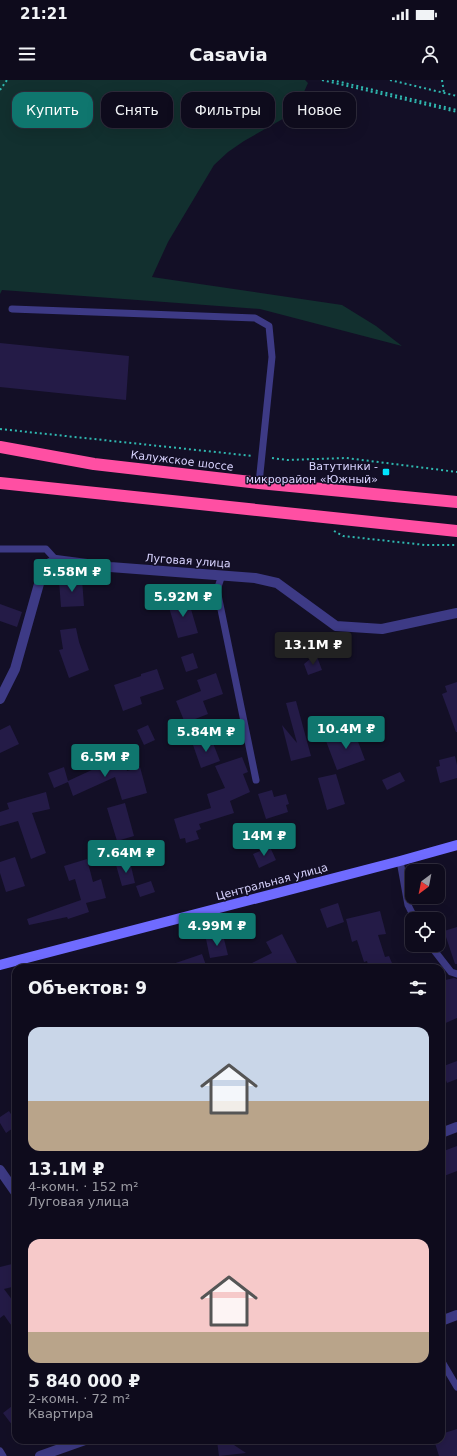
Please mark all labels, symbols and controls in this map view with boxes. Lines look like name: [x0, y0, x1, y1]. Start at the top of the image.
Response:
text: 21:21: [20, 5, 68, 23]
icon: menu: [16, 43, 38, 65]
icon: person: [419, 43, 441, 65]
text: Casavia: [189, 44, 268, 65]
chip: Купить: [12, 92, 93, 128]
chip: Снять: [101, 92, 173, 128]
chip: Фильтры: [181, 92, 275, 128]
chip: Новое: [283, 92, 356, 128]
street label: Калужское шоссе: [130, 448, 234, 474]
place label: Ватутинки - микрорайон «Южный»: [246, 460, 378, 486]
marker: Ватутинки - микрорайон «Южный»: [381, 467, 391, 477]
street label: Луговая улица: [145, 552, 231, 570]
pin: 5.58M ₽: [35, 559, 109, 593]
text: 5.58M ₽: [43, 564, 101, 579]
pin: 5.92M ₽: [146, 584, 220, 618]
text: 5.92M ₽: [154, 589, 212, 604]
pin: 13.1M ₽: [276, 632, 350, 666]
text: 13.1M ₽: [284, 637, 342, 652]
pin: 10.4M ₽: [309, 716, 383, 750]
pin: 5.84M ₽: [169, 719, 243, 753]
text: 10.4M ₽: [317, 721, 375, 736]
text: 5.84M ₽: [177, 724, 235, 739]
pin: 6.5M ₽: [72, 744, 138, 778]
text: 6.5M ₽: [80, 749, 130, 764]
pin: 14M ₽: [236, 823, 292, 857]
text: 14M ₽: [242, 828, 286, 843]
pin: 7.64M ₽: [89, 840, 163, 874]
text: 7.64M ₽: [97, 845, 155, 860]
street label: Центральная улица: [215, 861, 329, 903]
north arrow: [405, 864, 445, 904]
map controls: [405, 864, 445, 952]
button: locate: [405, 912, 445, 952]
pin: 4.99M ₽: [180, 913, 254, 947]
text: 4.99M ₽: [188, 918, 246, 933]
icon: filters: [407, 977, 429, 999]
text: Объектов: 9: [28, 978, 147, 998]
icon: home: [193, 1053, 265, 1125]
text: 13.1M ₽: [28, 1159, 105, 1179]
text: 4-комн. · 152 m²: [28, 1179, 138, 1194]
text: Луговая улица: [28, 1194, 129, 1209]
icon: home: [193, 1265, 265, 1337]
text: 5 840 000 ₽: [28, 1371, 140, 1391]
text: 2-комн. · 72 m²: [28, 1391, 130, 1406]
text: Квартира: [28, 1406, 93, 1421]

